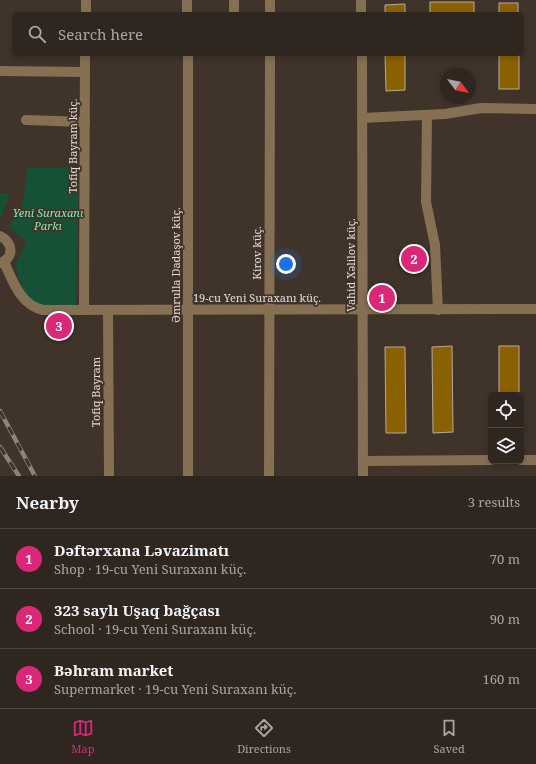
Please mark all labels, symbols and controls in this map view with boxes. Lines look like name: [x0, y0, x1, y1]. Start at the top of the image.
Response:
search box: [12, 12, 524, 56]
icon: search: [26, 23, 48, 45]
text: Search here: [58, 24, 143, 44]
north arrow: [440, 68, 476, 104]
street label: Tofiq Bayram küç.: [65, 98, 80, 193]
park label: Yeni Suraxanı Parkı: [13, 205, 84, 233]
street label: Əmrulla Dadaşov küç.: [168, 207, 183, 323]
street label: Vahid Xəlilov küç.: [343, 218, 358, 312]
street label: Kirov küç.: [249, 226, 264, 280]
pin: 2: [401, 244, 427, 274]
your location: [276, 254, 296, 274]
pin: 1: [369, 283, 395, 313]
street label: 19-cu Yeni Suraxanı küç.: [193, 290, 321, 305]
pin: 3: [46, 311, 72, 341]
street label: Tofiq Bayram: [88, 356, 103, 427]
map controls: [488, 392, 524, 464]
button: locate: [488, 392, 524, 428]
button: layers: [488, 428, 524, 464]
text: Nearby: [16, 491, 79, 514]
text: 3 results: [468, 493, 520, 511]
text: Dəftərxana Ləvazimatı: [54, 540, 229, 560]
text: 1: [25, 550, 33, 568]
text: 70 m: [490, 550, 520, 568]
text: Shop · 19-cu Yeni Suraxanı küç.: [54, 560, 246, 578]
text: 323 saylı Uşaq bağçası: [54, 600, 220, 620]
text: 2: [25, 610, 33, 628]
text: 90 m: [490, 610, 520, 628]
text: School · 19-cu Yeni Suraxanı küç.: [54, 620, 256, 638]
text: Bәhram market: [54, 660, 173, 680]
text: 3: [25, 670, 33, 688]
text: 160 m: [483, 670, 520, 688]
text: Supermarket · 19-cu Yeni Suraxanı küç.: [54, 680, 296, 698]
tab: Map: [71, 717, 95, 756]
tab: Directions: [237, 717, 291, 756]
tab: Saved: [434, 717, 465, 756]

